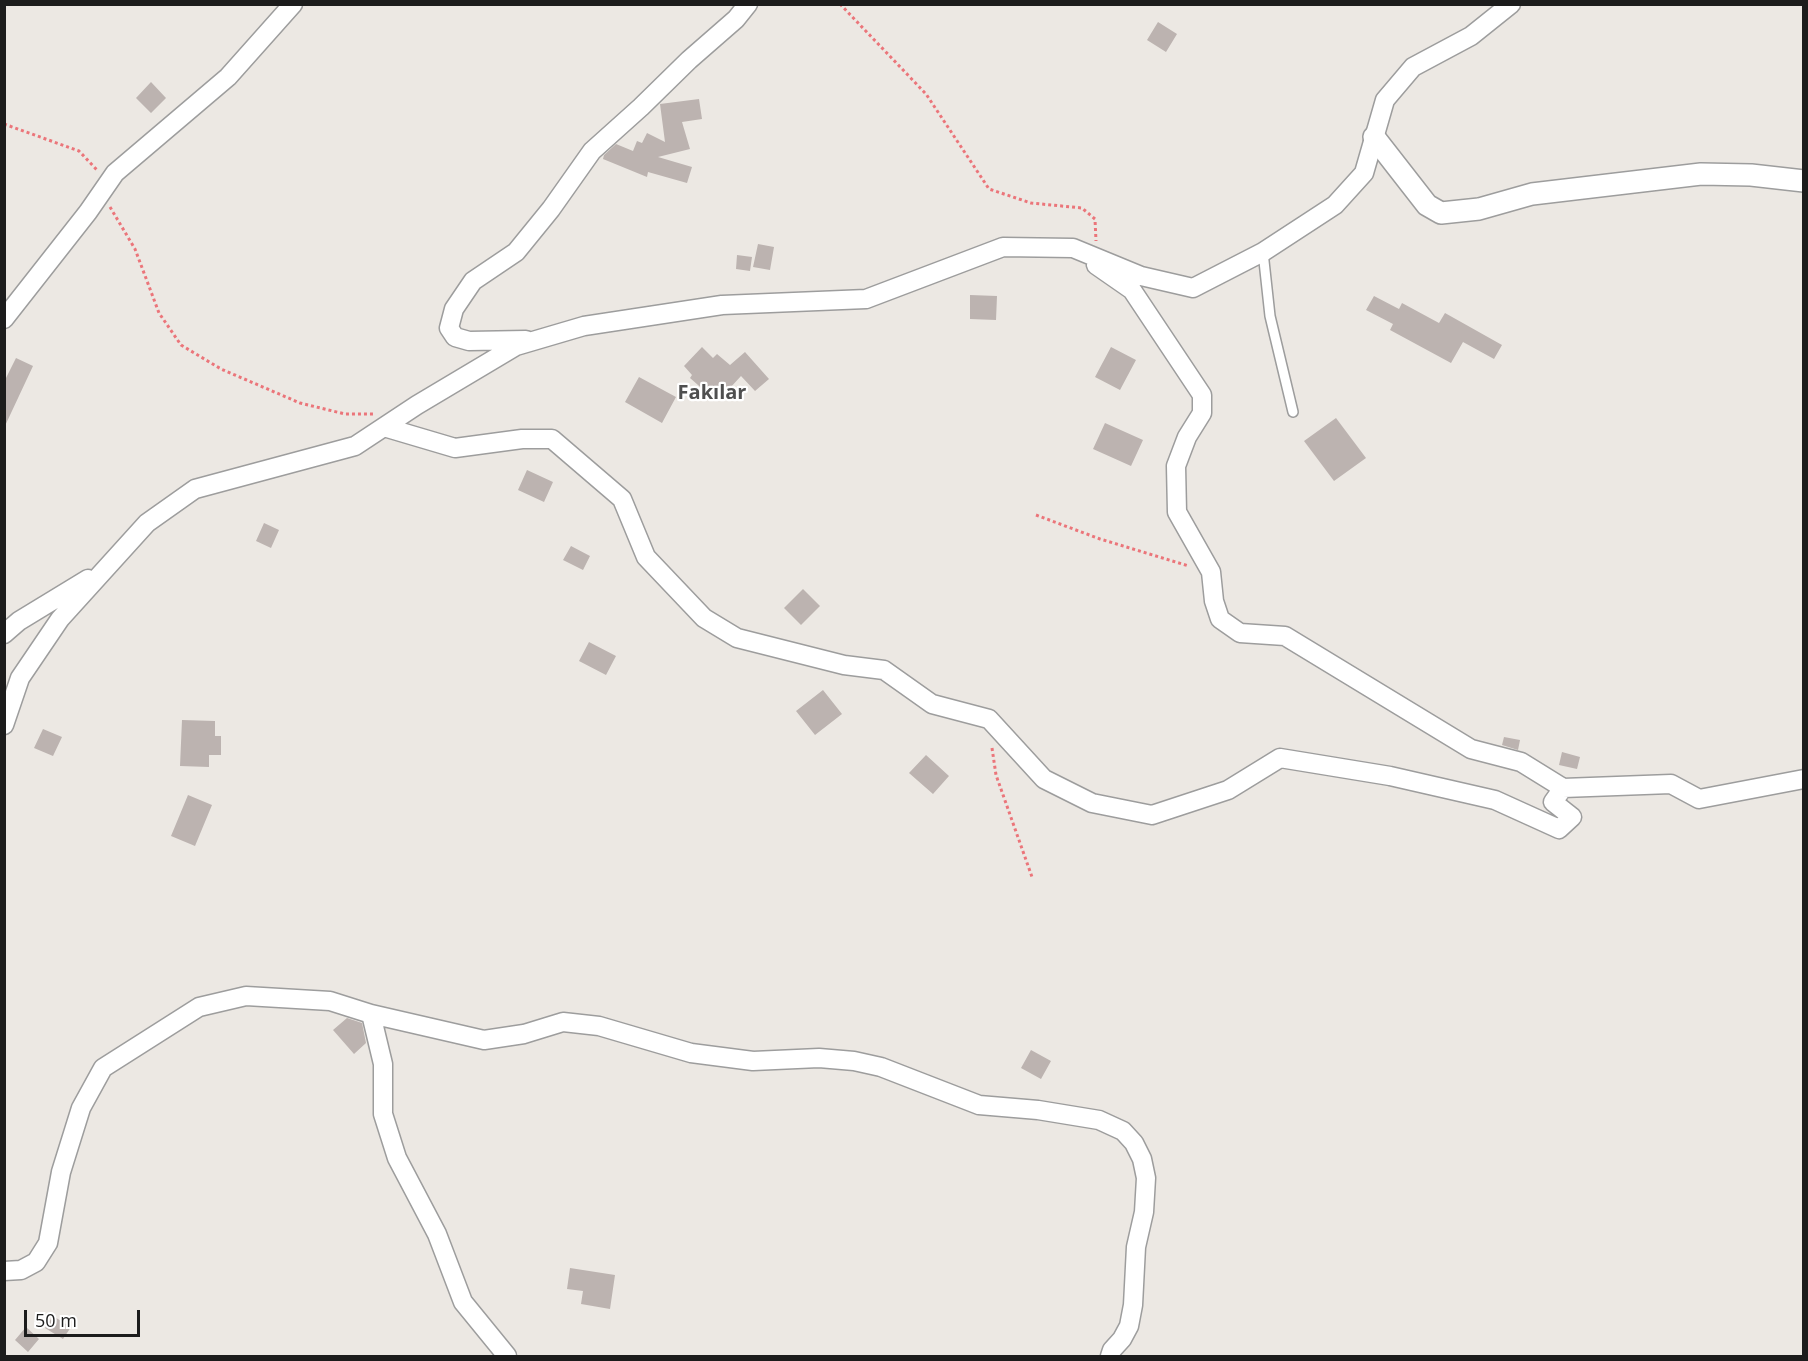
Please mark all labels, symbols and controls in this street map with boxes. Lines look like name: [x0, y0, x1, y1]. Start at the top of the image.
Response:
district label: Fakılar: [678, 381, 746, 405]
scale bar: [27, 1298, 142, 1336]
text: 50 m: [35, 1308, 77, 1332]

